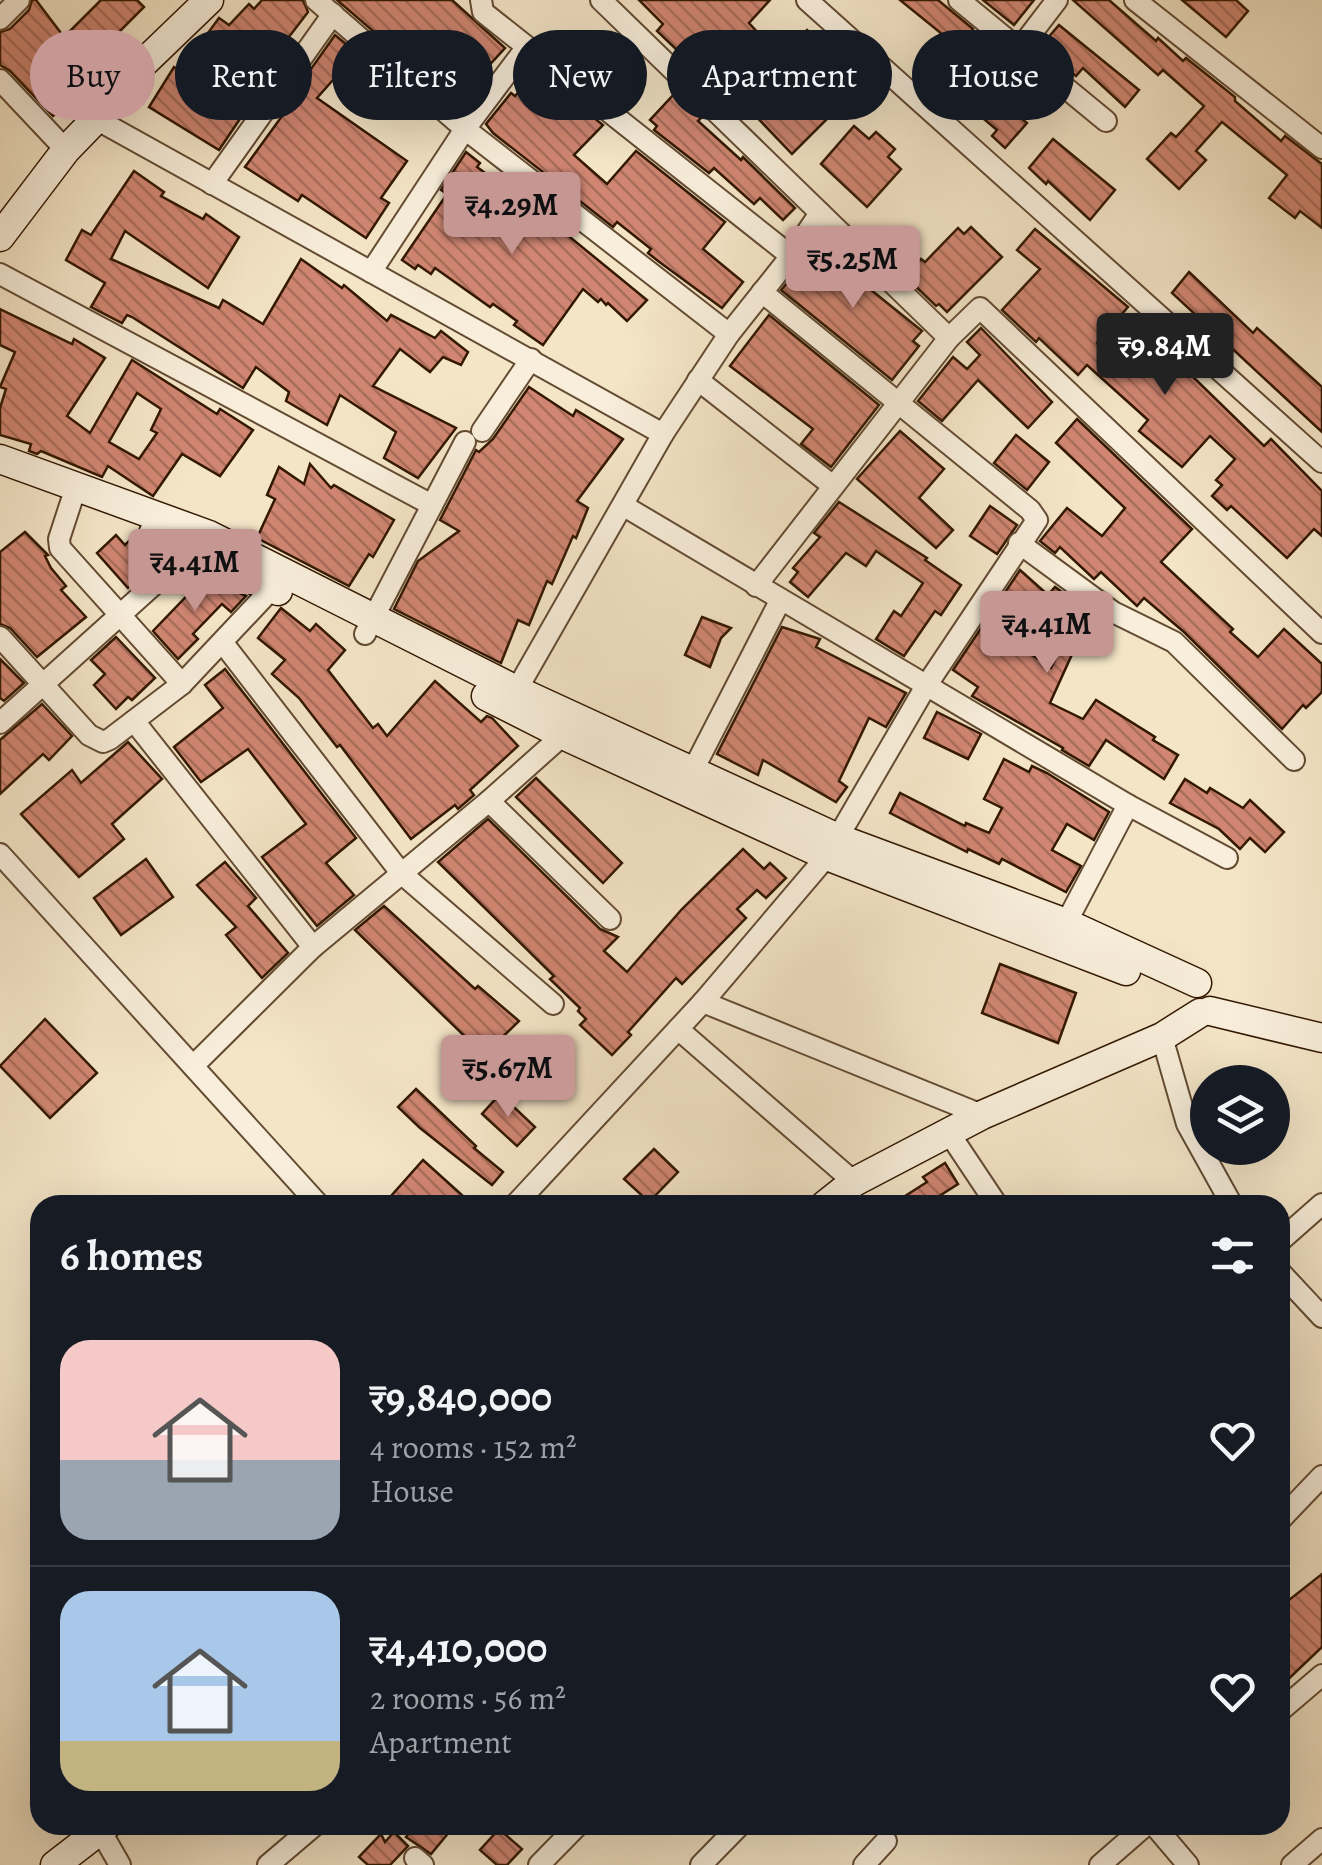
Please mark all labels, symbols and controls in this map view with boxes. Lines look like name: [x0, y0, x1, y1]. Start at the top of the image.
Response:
chip: Buy: [30, 30, 155, 120]
chip: Rent: [175, 30, 312, 120]
chip: Filters: [332, 30, 493, 120]
chip: New: [513, 30, 647, 120]
chip: Apartment: [667, 30, 892, 120]
chip: House: [912, 30, 1074, 120]
pin: ₹4.29M: [431, 172, 593, 257]
text: ₹4.29M: [466, 182, 559, 226]
pin: ₹5.25M: [772, 226, 934, 311]
text: ₹5.25M: [808, 236, 898, 280]
pin: ₹9.84M: [1084, 313, 1246, 398]
text: ₹9.84M: [1119, 323, 1211, 367]
pin: ₹4.41M: [114, 529, 276, 614]
text: ₹4.41M: [150, 539, 240, 583]
pin: ₹4.41M: [966, 591, 1128, 676]
text: ₹4.41M: [1002, 601, 1092, 645]
pin: ₹5.67M: [427, 1035, 589, 1120]
text: ₹5.67M: [463, 1045, 553, 1089]
map controls: [1190, 1065, 1290, 1165]
button: layers: [1190, 1065, 1290, 1165]
text: 6 homes: [60, 1227, 203, 1284]
icon: filters: [1205, 1228, 1260, 1283]
text: ₹9,840,000: [370, 1368, 552, 1425]
icon: home: [140, 1380, 260, 1500]
icon: heart: [1205, 1413, 1260, 1468]
text: 4 rooms · 152 m²: [370, 1425, 577, 1469]
text: House: [370, 1469, 454, 1513]
text: ₹4,410,000: [370, 1619, 547, 1676]
icon: home: [140, 1631, 260, 1751]
icon: heart: [1205, 1664, 1260, 1719]
text: 2 rooms · 56 m²: [370, 1676, 566, 1720]
text: Apartment: [370, 1720, 512, 1764]

